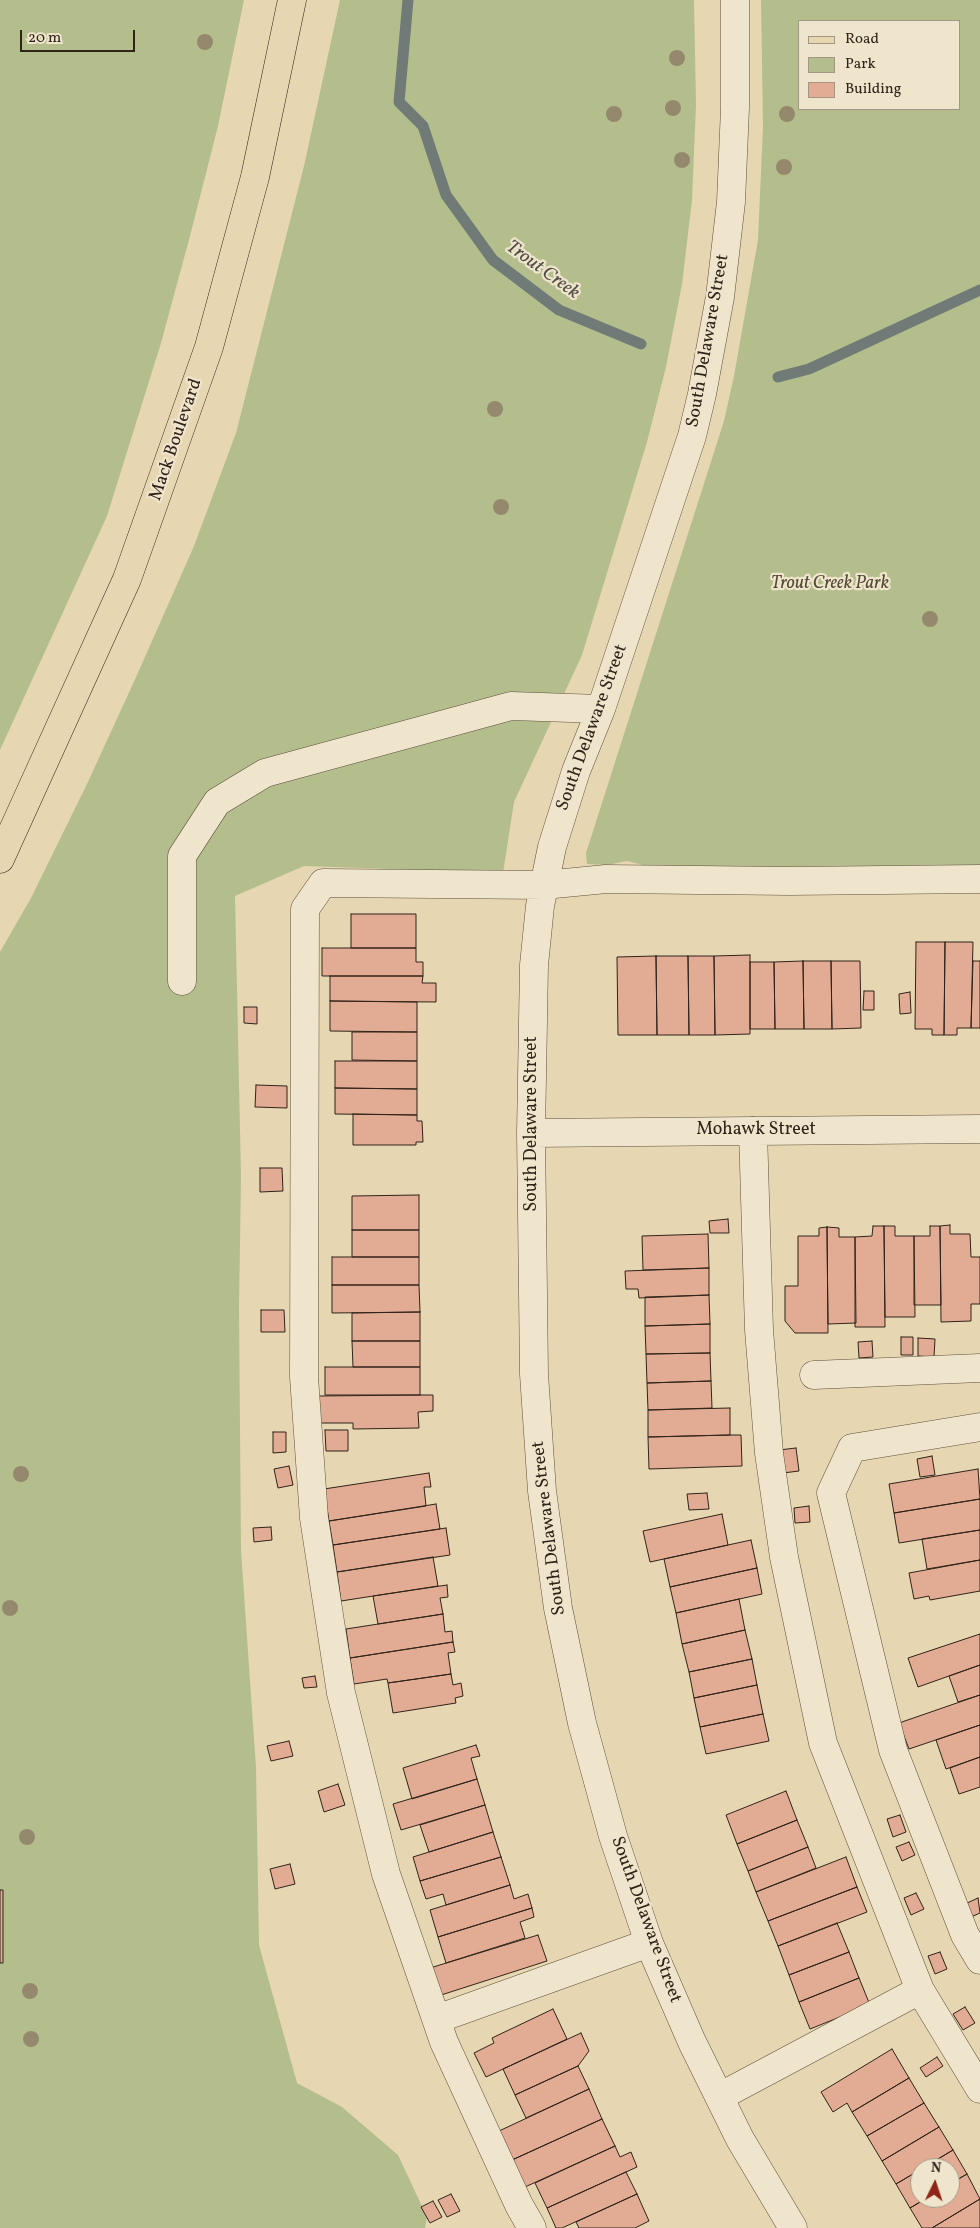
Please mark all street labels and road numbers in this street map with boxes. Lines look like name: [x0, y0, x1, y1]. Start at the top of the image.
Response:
street label: South Delaware Street: [683, 253, 735, 429]
street label: Mack Boulevard: [146, 376, 208, 504]
street label: South Delaware Street: [553, 642, 633, 814]
street label: South Delaware Street: [522, 1036, 544, 1212]
street label: Mohawk Street: [696, 1120, 816, 1142]
street label: South Delaware Street: [529, 1440, 571, 1616]
street label: South Delaware Street: [605, 1834, 685, 2006]

